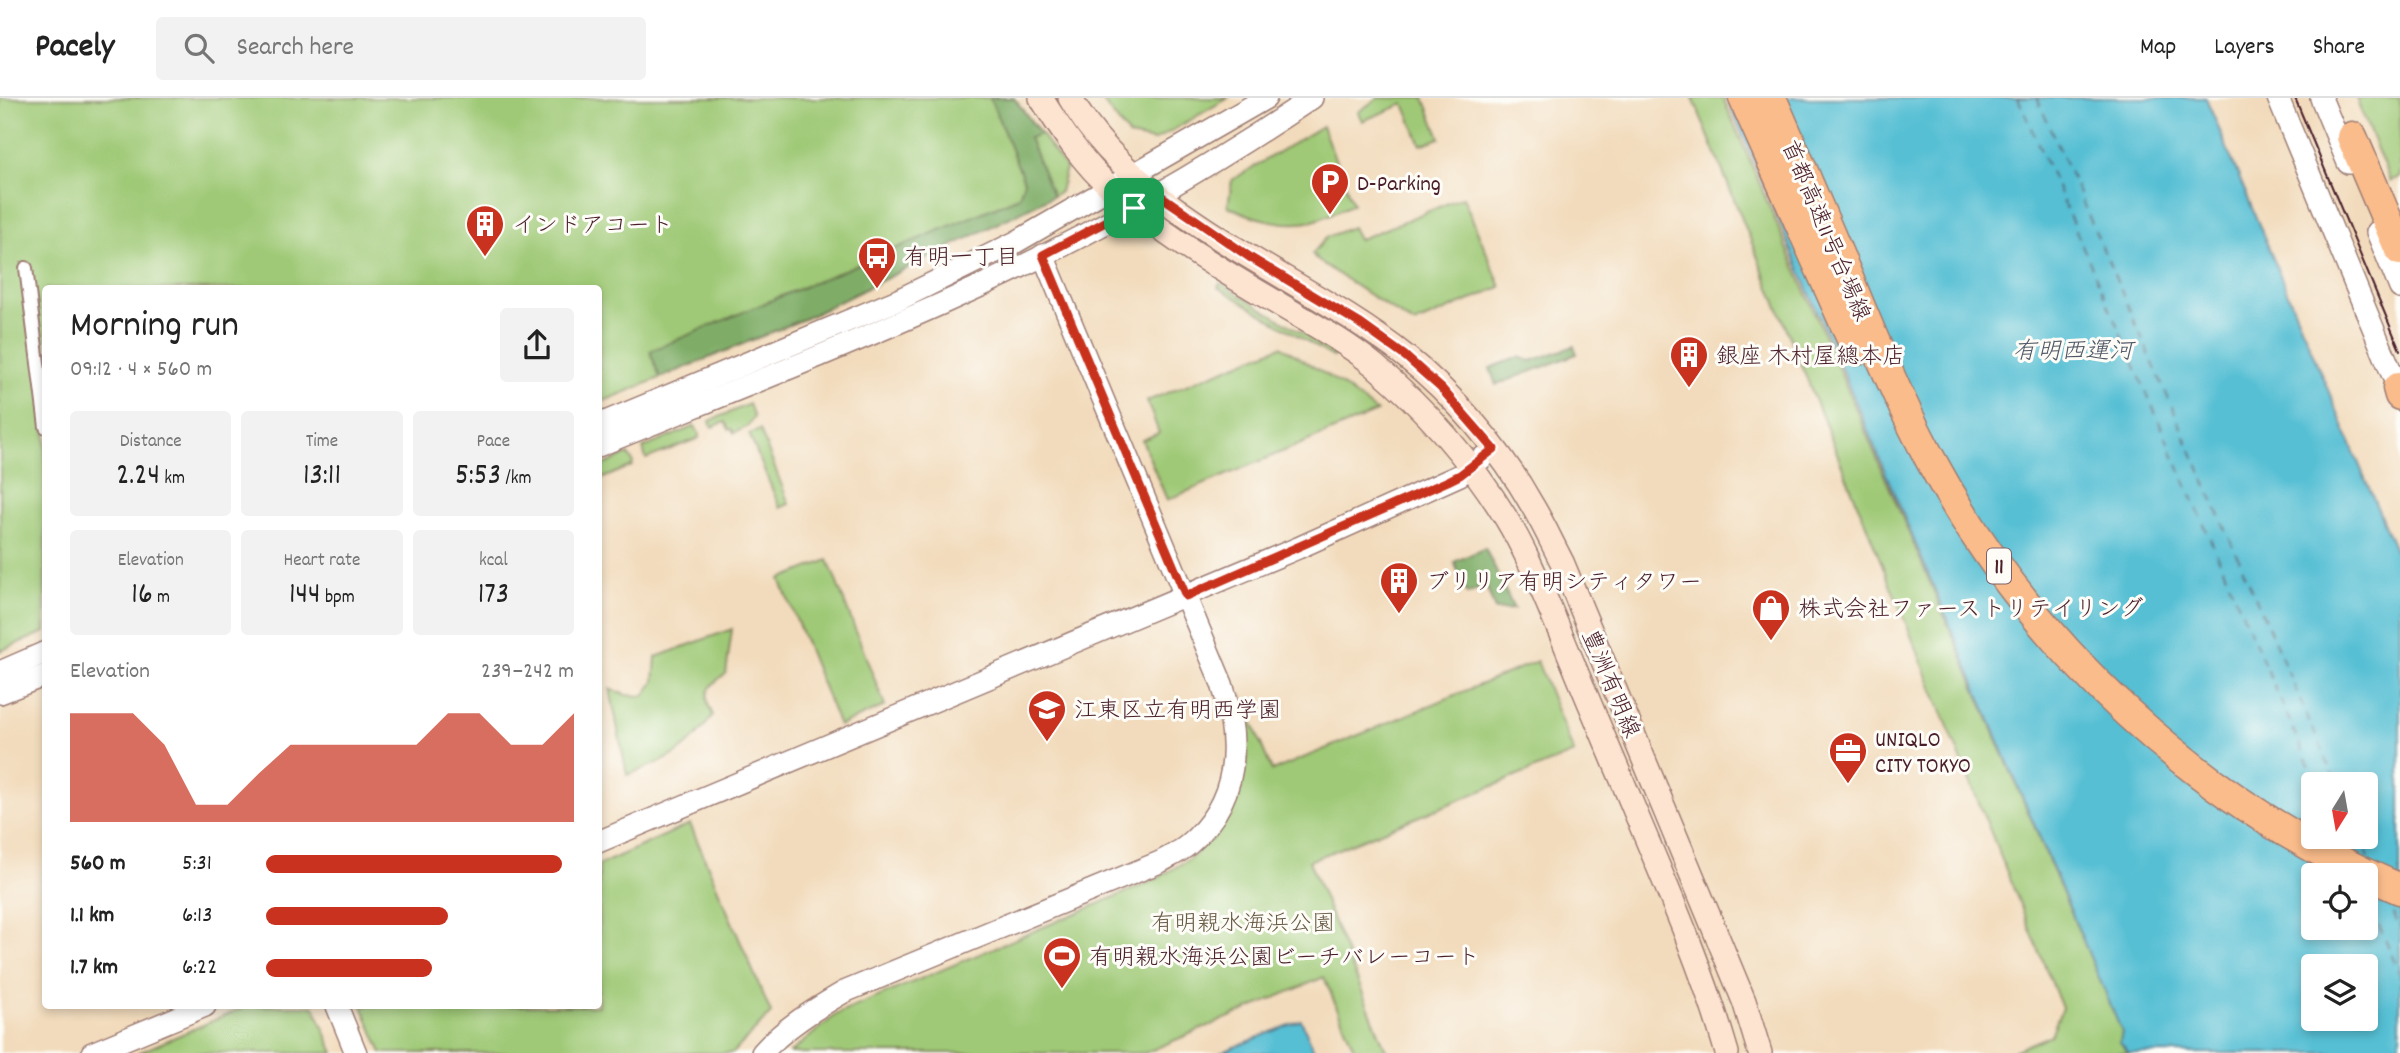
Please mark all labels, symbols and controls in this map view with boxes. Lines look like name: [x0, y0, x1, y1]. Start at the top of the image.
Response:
search box: [156, 17, 646, 80]
text: Pacely: [35, 25, 114, 72]
icon: search: [180, 29, 218, 67]
text: Search here: [236, 30, 354, 67]
text: Map: [2140, 31, 2176, 65]
text: Layers: [2214, 31, 2275, 65]
text: Share: [2313, 31, 2365, 65]
street label: 首都高速11号台場線: [1771, 136, 1877, 327]
parking icon: D-Parking: [1309, 161, 1351, 216]
place label: D-Parking: [1357, 169, 1441, 202]
pin: [1104, 178, 1164, 238]
icon: arrive: [1115, 189, 1153, 227]
building icon: インドアコート: [464, 203, 506, 258]
place label: インドアコート: [512, 211, 673, 244]
bus stop icon: 有明一丁目: [856, 235, 898, 290]
place label: 有明一丁目: [904, 243, 1019, 276]
text: Morning run: [70, 300, 239, 355]
button: share: [500, 308, 574, 382]
building icon: 銀座 木村屋總本店: [1668, 334, 1710, 389]
water label: 有明西運河: [2013, 336, 2136, 370]
place label: 銀座 木村屋總本店: [1716, 342, 1905, 375]
text: 09:12 · 4 × 560 m: [70, 354, 212, 387]
text: Distance: [120, 429, 182, 456]
text: Time: [306, 429, 338, 456]
text: Pace: [477, 429, 510, 456]
text: 2.24: [116, 456, 160, 499]
text: 13:11: [303, 456, 341, 499]
text: 5:53: [455, 456, 501, 499]
text: km: [160, 466, 185, 493]
text: /km: [501, 466, 532, 493]
text: Elevation: [118, 548, 184, 575]
text: Heart rate: [284, 548, 360, 575]
text: kcal: [479, 548, 508, 575]
road number: 11: [1987, 548, 2011, 584]
building icon: ブリリア有明シティタワー: [1378, 560, 1420, 615]
place label: ブリリア有明シティタワー: [1426, 568, 1702, 601]
text: 16: [131, 575, 153, 618]
text: 144: [289, 575, 321, 618]
text: 173: [478, 575, 509, 618]
text: m: [153, 585, 170, 612]
text: bpm: [321, 585, 355, 612]
shop icon: 株式会社ファーストリテイリング: [1750, 587, 1792, 642]
place label: 株式会社ファーストリテイリング: [1798, 595, 2143, 628]
street label: 豊洲有明線: [1571, 625, 1646, 744]
text: Elevation: [70, 656, 150, 689]
text: 239–242 m: [481, 656, 574, 689]
school or university icon: 江東区立有明西学園: [1026, 688, 1068, 743]
place label: 江東区立有明西学園: [1074, 696, 1281, 729]
place label: UNIQLO CITY TOKYO: [1875, 725, 1971, 784]
office icon: UNIQLO CITY TOKYO: [1827, 730, 1869, 785]
north arrow: [2301, 772, 2378, 849]
map controls: [2301, 772, 2378, 1031]
text: 560 m: [70, 848, 126, 881]
text: 5:31: [182, 848, 212, 881]
button: locate: [2301, 863, 2378, 940]
text: 1.1 km: [70, 900, 114, 933]
text: 6:13: [182, 900, 212, 933]
park label: 有明親水海浜公園: [1151, 909, 1335, 942]
sports icon: 有明親水海浜公園ビーチバレーコート: [1041, 935, 1083, 990]
place label: 有明親水海浜公園ビーチバレーコート: [1089, 943, 1480, 976]
text: 1.7 km: [70, 952, 118, 985]
text: 6:22: [182, 952, 217, 985]
button: layers: [2301, 954, 2378, 1031]

